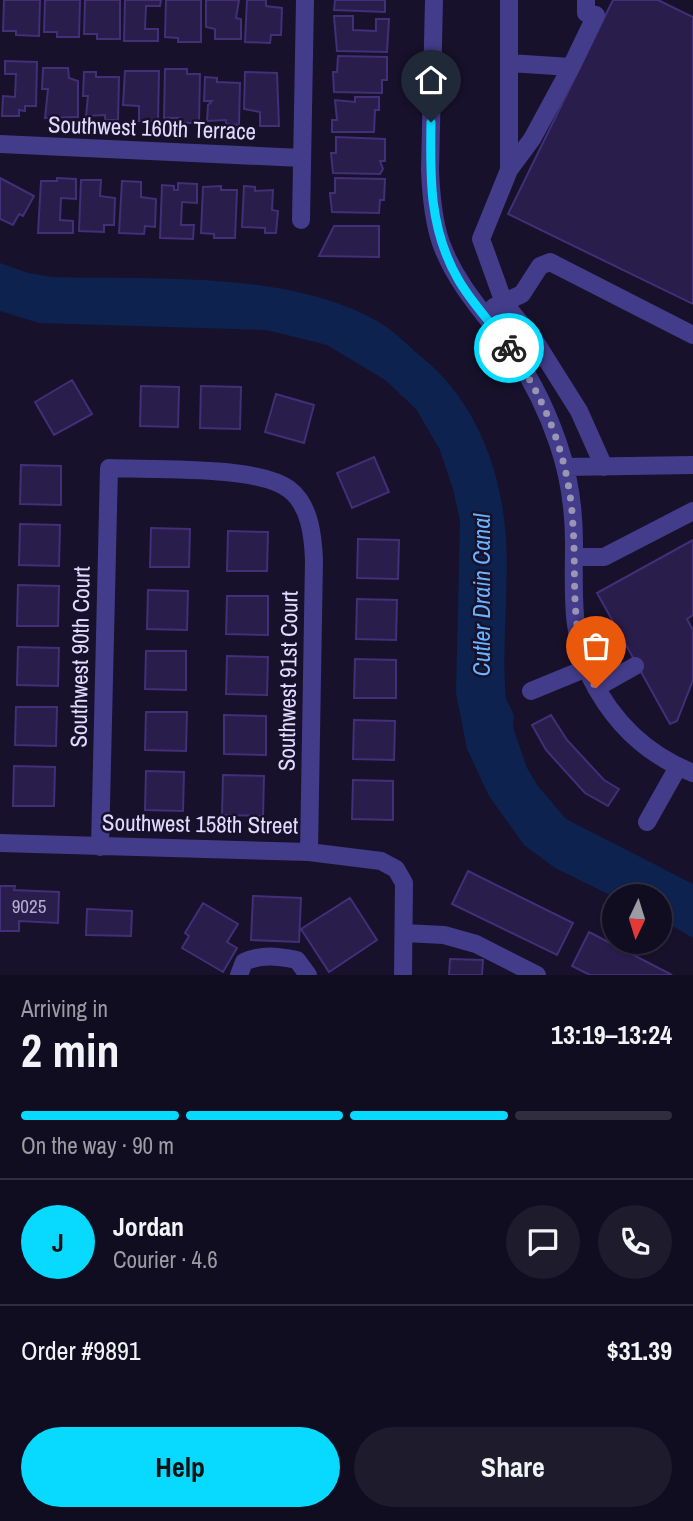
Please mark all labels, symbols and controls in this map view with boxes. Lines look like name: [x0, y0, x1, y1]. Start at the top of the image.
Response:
pin: [401, 50, 461, 122]
icon: home: [412, 61, 450, 99]
street label: Southwest 160th Terrace: [47, 108, 257, 147]
courier: [474, 313, 544, 383]
icon: bike: [490, 329, 528, 367]
water label: Cutler Drain Canal: [465, 513, 497, 676]
street label: Southwest 90th Court: [62, 566, 97, 748]
street label: Southwest 91st Court: [270, 591, 305, 771]
pin: [566, 616, 626, 688]
icon: bag: [577, 627, 615, 665]
street label: Southwest 158th Street: [102, 806, 298, 841]
north arrow: [602, 884, 672, 954]
map controls: [602, 884, 672, 954]
house number: 9025: [12, 893, 47, 919]
text: Arriving in: [21, 993, 108, 1024]
text: 13:19–13:24: [551, 1017, 672, 1052]
text: 2 min: [21, 1019, 120, 1081]
text: On the way · 90 m: [21, 1130, 174, 1161]
button: chat: [506, 1205, 580, 1279]
button: phone: [598, 1205, 672, 1279]
text: Jordan: [113, 1209, 184, 1244]
text: J: [52, 1225, 64, 1260]
text: Courier · 4.6: [113, 1244, 218, 1275]
text: Order #9891: [21, 1333, 141, 1368]
text: $31.39: [607, 1333, 672, 1368]
button: Help: [21, 1427, 340, 1507]
button: Share: [354, 1427, 672, 1507]

